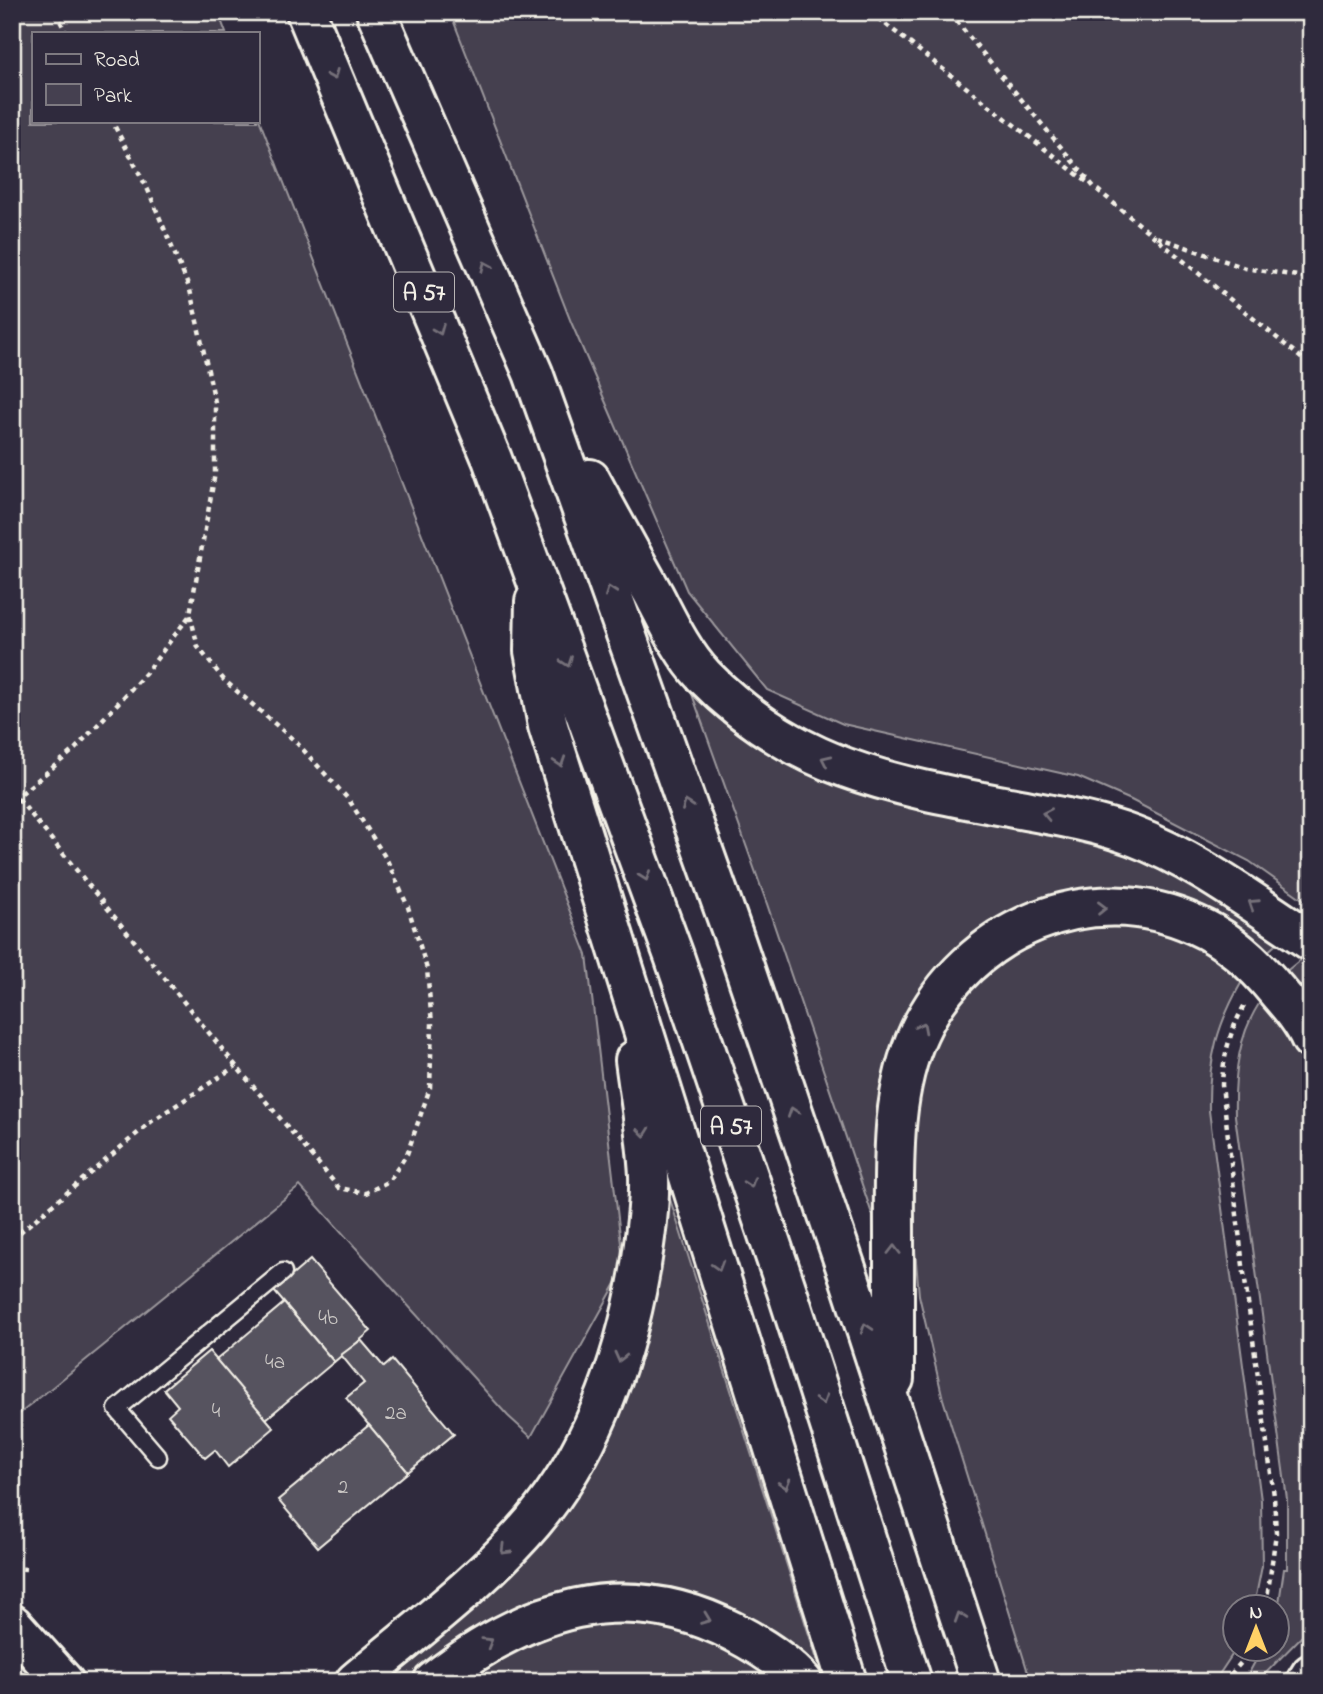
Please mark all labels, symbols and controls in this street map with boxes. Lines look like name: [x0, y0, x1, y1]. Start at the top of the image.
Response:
legend: [32, 32, 259, 122]
text: Road: [94, 46, 140, 76]
one-way arrow: [324, 68, 338, 80]
text: Park: [94, 82, 133, 112]
one-way arrow: [480, 261, 494, 273]
road number: A 57: [394, 272, 454, 312]
one-way arrow: [431, 323, 445, 335]
one-way arrow: [604, 585, 618, 597]
one-way arrow: [558, 655, 572, 667]
one-way arrow: [821, 754, 833, 768]
one-way arrow: [552, 756, 566, 768]
one-way arrow: [681, 799, 695, 811]
one-way arrow: [1041, 807, 1053, 822]
one-way arrow: [636, 869, 650, 881]
one-way arrow: [1248, 899, 1261, 912]
one-way arrow: [1097, 900, 1108, 916]
one-way arrow: [914, 1021, 928, 1034]
road number: A 57: [701, 1106, 761, 1146]
one-way arrow: [787, 1107, 802, 1119]
one-way arrow: [636, 1127, 651, 1138]
one-way arrow: [742, 1177, 756, 1189]
one-way arrow: [886, 1244, 902, 1255]
one-way arrow: [709, 1260, 724, 1272]
house number: 4b: [318, 1304, 338, 1334]
one-way arrow: [860, 1322, 874, 1335]
house number: 4a: [265, 1348, 285, 1378]
one-way arrow: [614, 1351, 628, 1363]
one-way arrow: [813, 1393, 828, 1405]
house number: 4: [212, 1397, 221, 1427]
house number: 2a: [385, 1399, 407, 1429]
house number: 2: [338, 1473, 348, 1503]
one-way arrow: [777, 1477, 792, 1489]
one-way arrow: [501, 1542, 513, 1554]
north arrow: [1222, 1592, 1292, 1662]
text: N: [1250, 1600, 1263, 1627]
one-way arrow: [700, 1610, 712, 1624]
one-way arrow: [953, 1611, 968, 1623]
one-way arrow: [481, 1637, 494, 1650]

